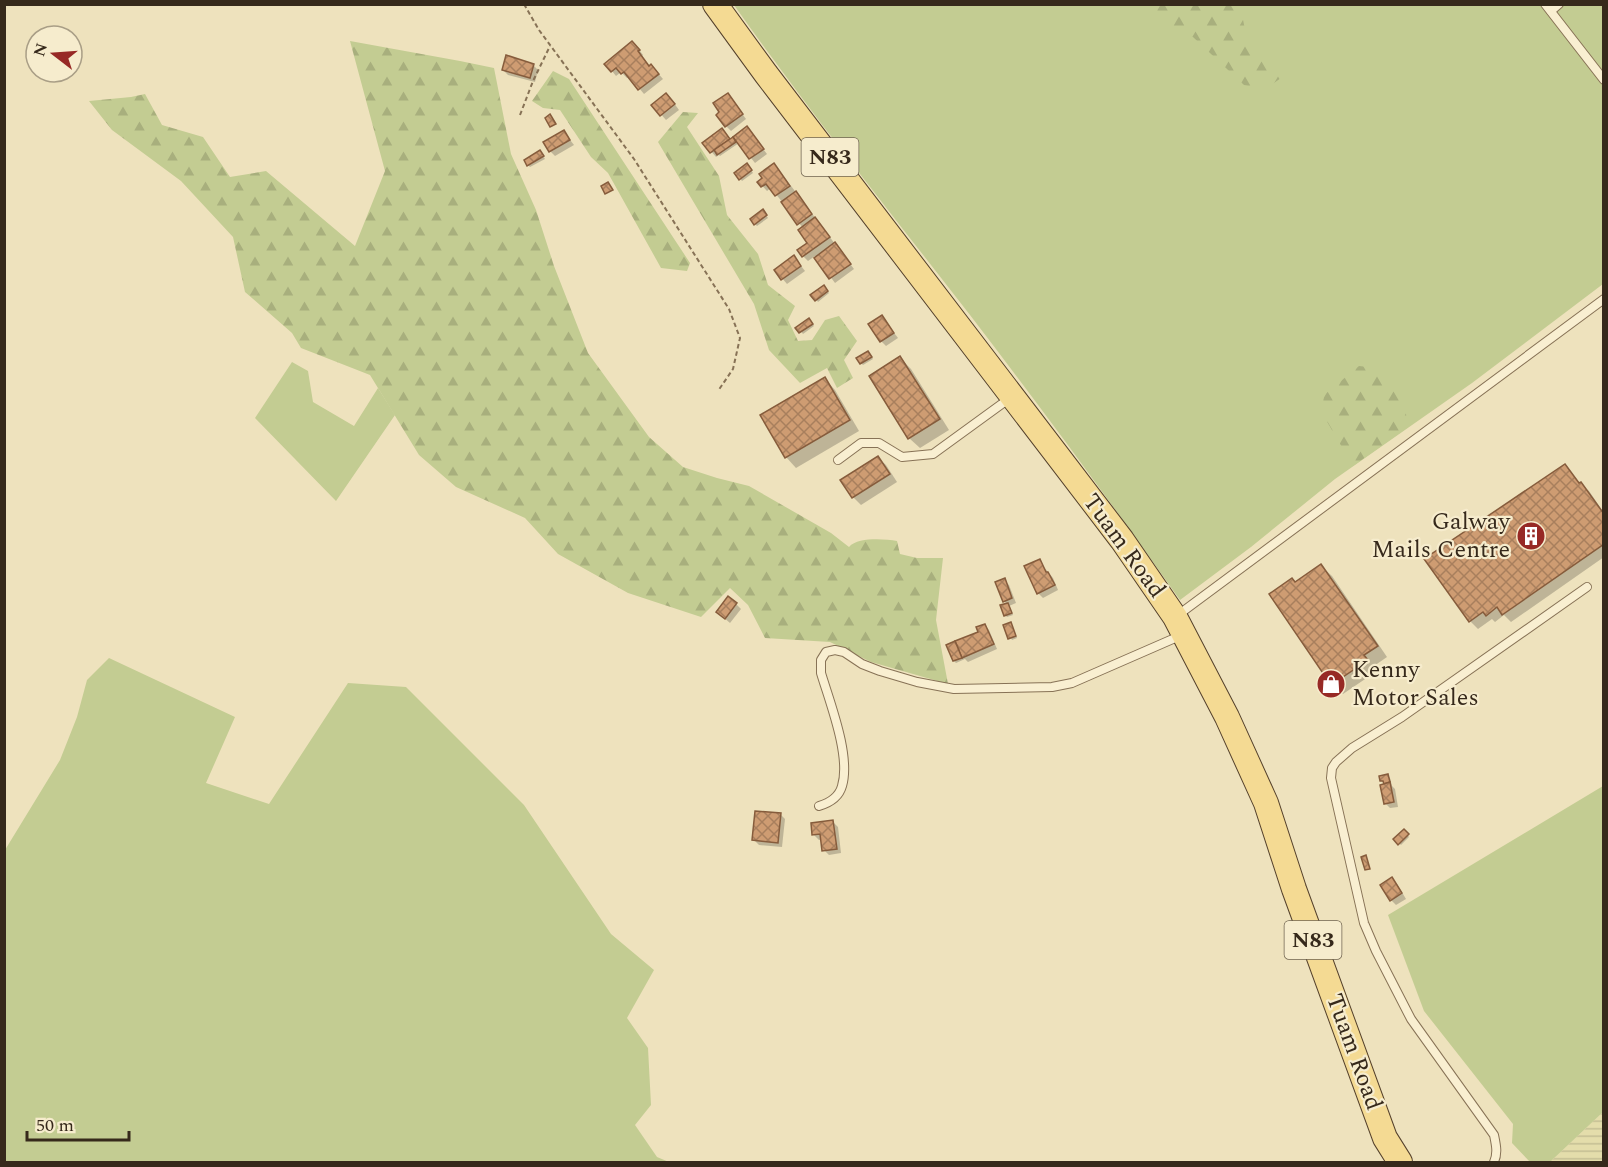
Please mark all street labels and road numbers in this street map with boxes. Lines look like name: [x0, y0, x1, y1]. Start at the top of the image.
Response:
road number: N83: [802, 138, 858, 176]
street label: Tuam Road: [1074, 486, 1174, 606]
road number: N83: [1284, 921, 1342, 959]
street label: Tuam Road: [1316, 989, 1392, 1115]

